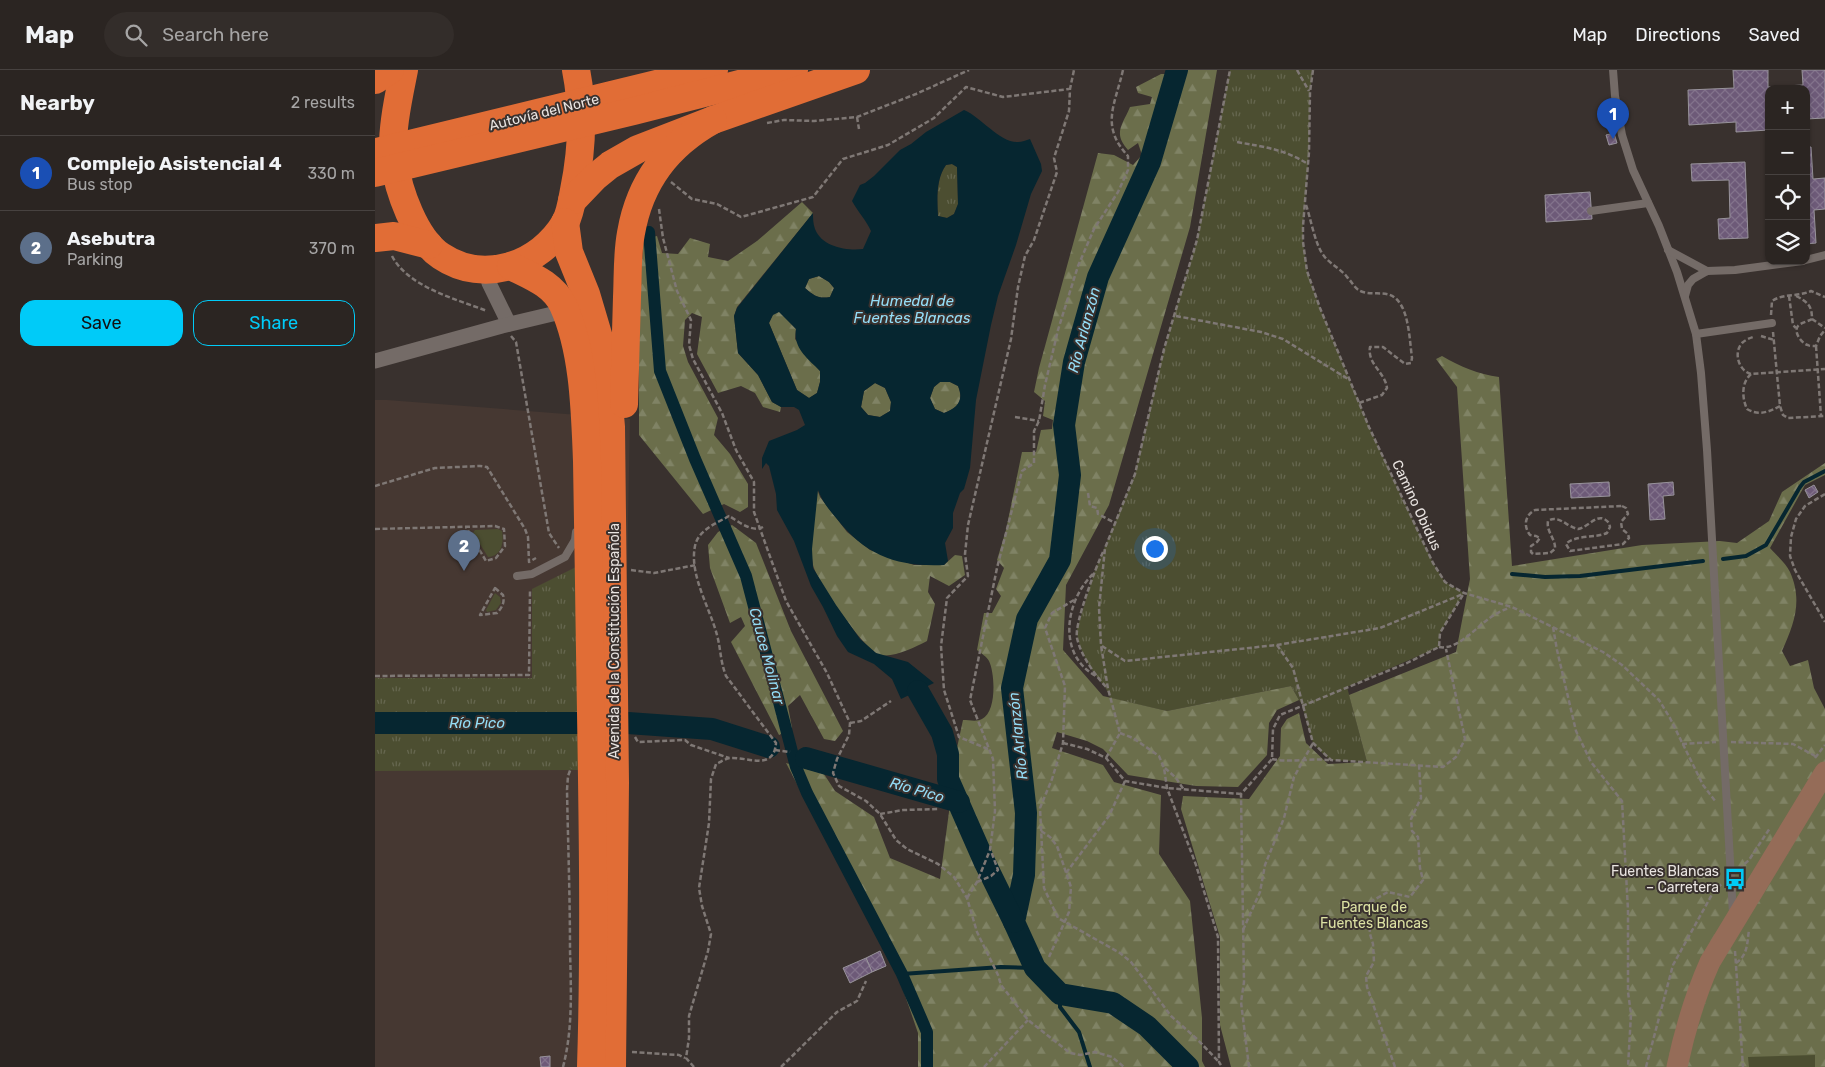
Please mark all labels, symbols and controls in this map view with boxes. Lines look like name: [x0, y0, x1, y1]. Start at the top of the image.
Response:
search box: [104, 12, 454, 57]
text: Map: [25, 21, 74, 49]
icon: search: [122, 21, 150, 49]
text: Search here: [162, 23, 269, 46]
text: Map: [1572, 24, 1607, 46]
text: Directions: [1635, 24, 1721, 46]
text: Saved: [1749, 24, 1800, 46]
map controls: [1765, 85, 1810, 265]
button: +: [1765, 85, 1810, 130]
text: Nearby: [20, 90, 95, 115]
street label: Autovía del Norte: [487, 91, 601, 134]
text: 2 results: [291, 93, 355, 112]
pin: 1: [1597, 98, 1629, 139]
button: −: [1765, 130, 1810, 175]
text: Complejo Asistencial 4: [67, 152, 282, 175]
text: 1: [32, 164, 40, 183]
text: 330 m: [307, 164, 355, 183]
text: Bus stop: [67, 175, 133, 194]
button: locate: [1765, 175, 1810, 220]
button: layers: [1765, 220, 1810, 265]
text: Asebutra: [67, 227, 155, 250]
text: 2: [31, 239, 41, 258]
text: 370 m: [309, 239, 355, 258]
text: Parking: [67, 250, 123, 269]
water label: Río Arlanzón: [1064, 285, 1104, 375]
water label: Humedal de Fuentes Blancas: [854, 292, 971, 327]
button: Save: [20, 300, 183, 346]
button: Share: [193, 300, 355, 346]
street label: Camino Obidus: [1388, 457, 1445, 553]
street label: Avenida de la Constitución Española: [606, 523, 623, 759]
pin: 2: [448, 530, 480, 571]
your location: [1142, 536, 1168, 562]
water label: Cauce Molinar: [745, 606, 789, 708]
water label: Río Arlanzón: [1004, 691, 1032, 781]
water label: Río Pico: [449, 714, 505, 732]
water label: Río Pico: [888, 774, 947, 806]
place label: Fuentes Blancas – Carretera: [1611, 863, 1719, 896]
bus stop icon: Fuentes Blancas – Carretera: [1722, 866, 1748, 892]
park label: Parque de Fuentes Blancas: [1320, 899, 1428, 932]

